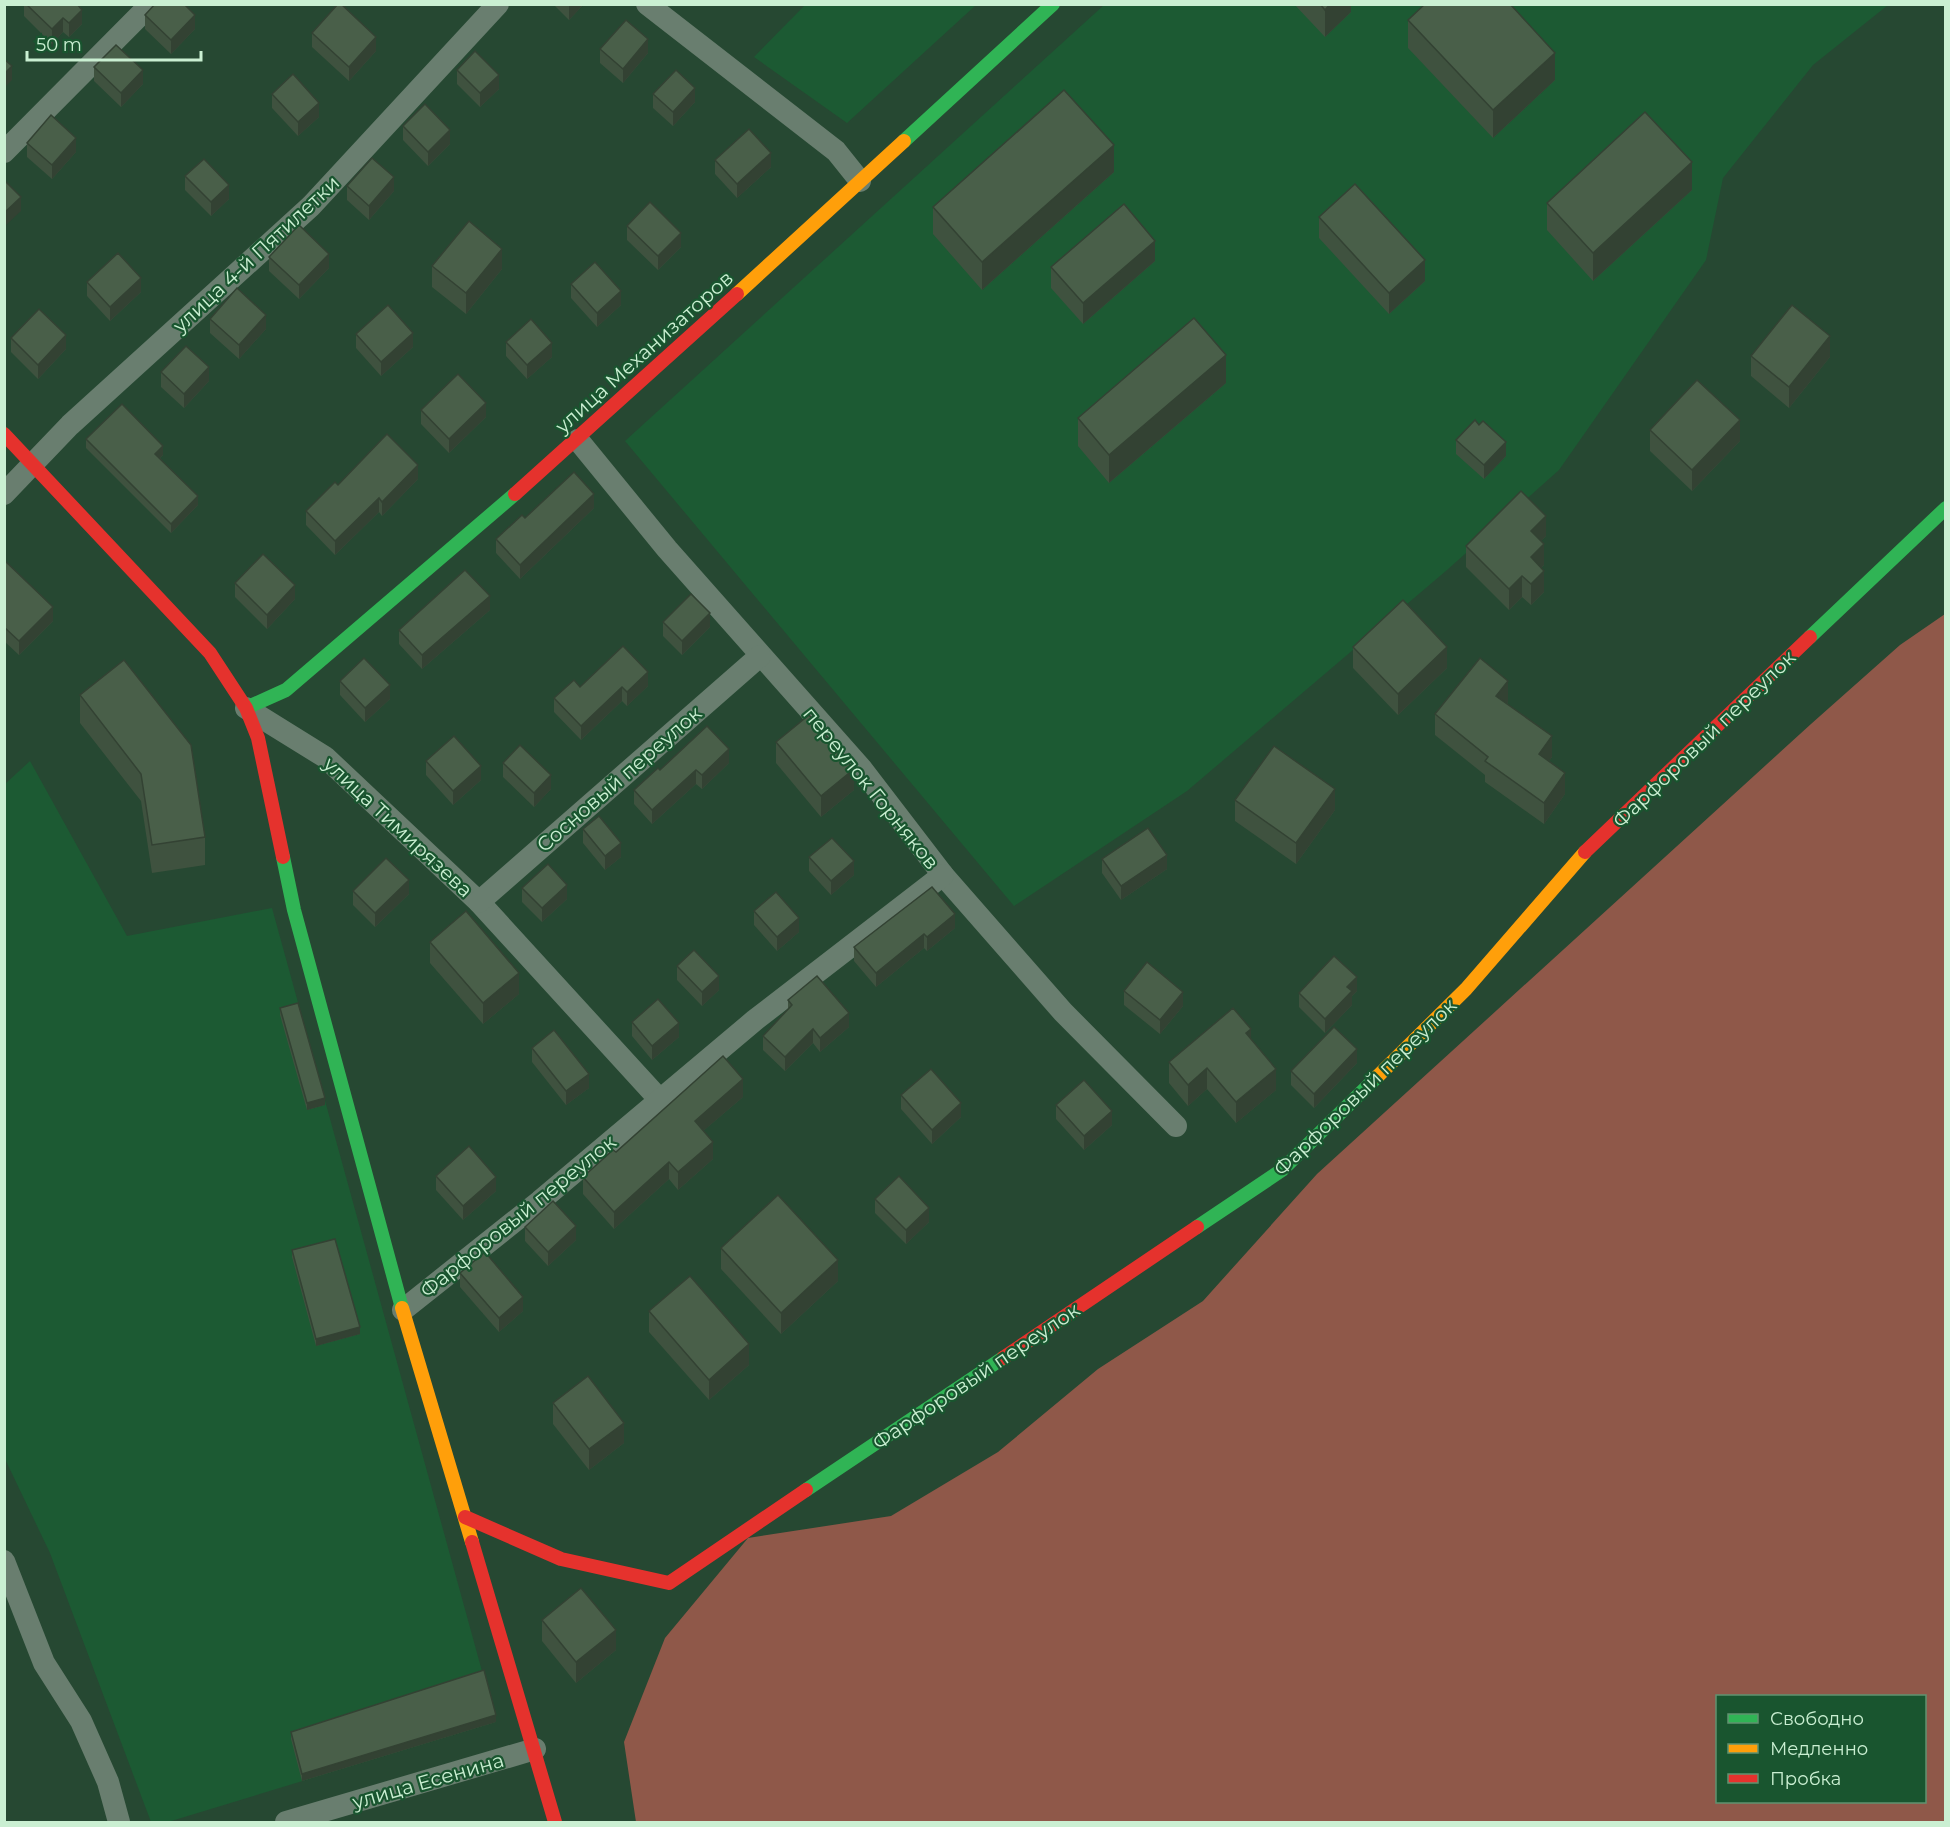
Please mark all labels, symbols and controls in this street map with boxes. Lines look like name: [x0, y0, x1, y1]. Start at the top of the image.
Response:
scale bar: [27, 24, 201, 62]
text: 50 m: [36, 34, 82, 56]
street label: улица 4-й Пятилетки: [167, 171, 344, 338]
street label: улица Механизаторов: [549, 266, 738, 439]
street label: Фарфоровый переулок: [1608, 645, 1801, 833]
street label: Сосновый переулок: [532, 701, 707, 857]
street label: переулок Горняков: [798, 702, 944, 874]
street label: улица Тимирязева: [318, 751, 477, 902]
street label: Фарфоровый переулок: [1269, 993, 1462, 1181]
street label: Фарфоровый переулок: [415, 1129, 621, 1302]
street label: Фарфоровый переулок: [868, 1297, 1085, 1454]
legend: [1716, 1695, 1926, 1803]
text: Свободно: [1770, 1708, 1864, 1730]
text: Медленно: [1770, 1738, 1868, 1760]
street label: улица Есенина: [348, 1748, 507, 1814]
text: Пробка: [1770, 1768, 1841, 1790]

